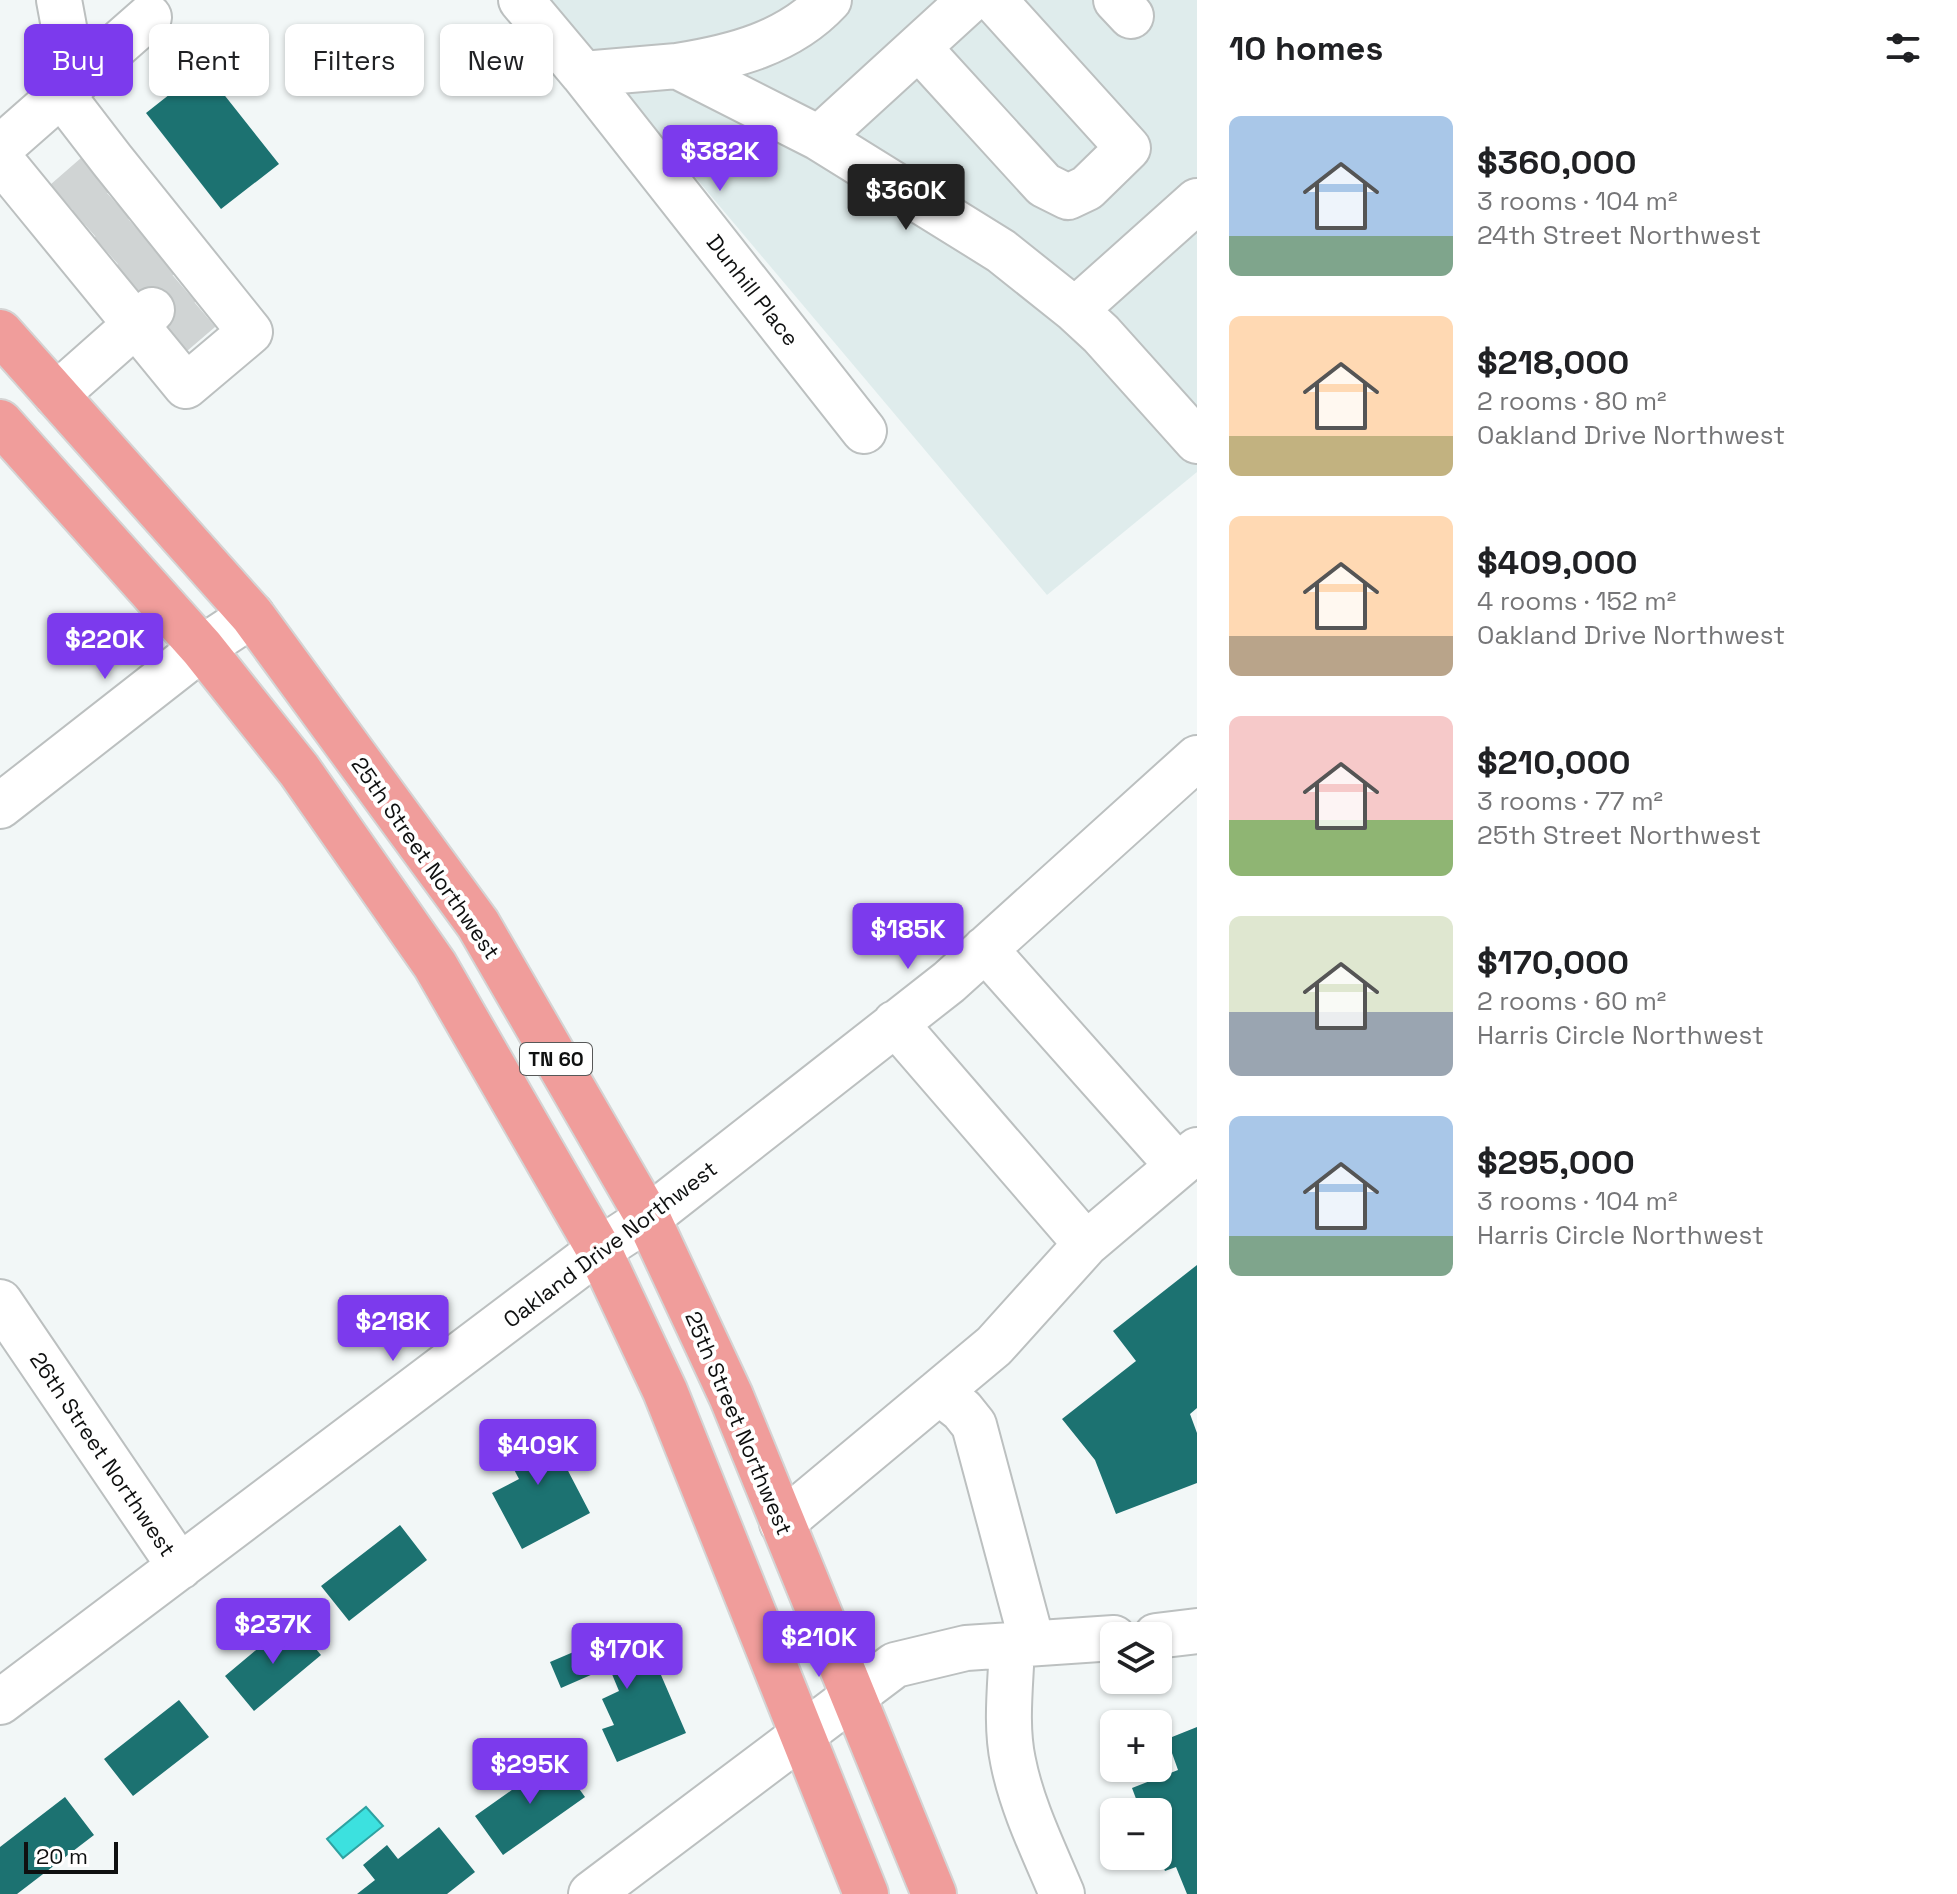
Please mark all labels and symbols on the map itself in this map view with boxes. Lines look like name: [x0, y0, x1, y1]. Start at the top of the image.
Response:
pin: $382K: [664, 125, 776, 193]
pin: $360K: [850, 164, 962, 232]
street label: Dunhill Place: [701, 229, 805, 351]
pin: $220K: [49, 613, 161, 681]
street label: 25th Street Northwest: [346, 751, 506, 965]
pin: $185K: [852, 903, 964, 971]
road number: TN 60: [520, 1043, 592, 1075]
street label: Oakland Drive Northwest: [497, 1154, 723, 1334]
pin: $218K: [337, 1295, 449, 1363]
street label: 25th Street Northwest: [679, 1307, 799, 1539]
street label: 26th Street Northwest: [24, 1346, 182, 1562]
pin: $409K: [482, 1419, 594, 1487]
pin: $237K: [217, 1598, 329, 1666]
pin: $210K: [763, 1611, 875, 1679]
pin: $170K: [571, 1623, 683, 1691]
pin: $295K: [474, 1738, 586, 1806]
scale bar: [24, 1838, 118, 1874]

